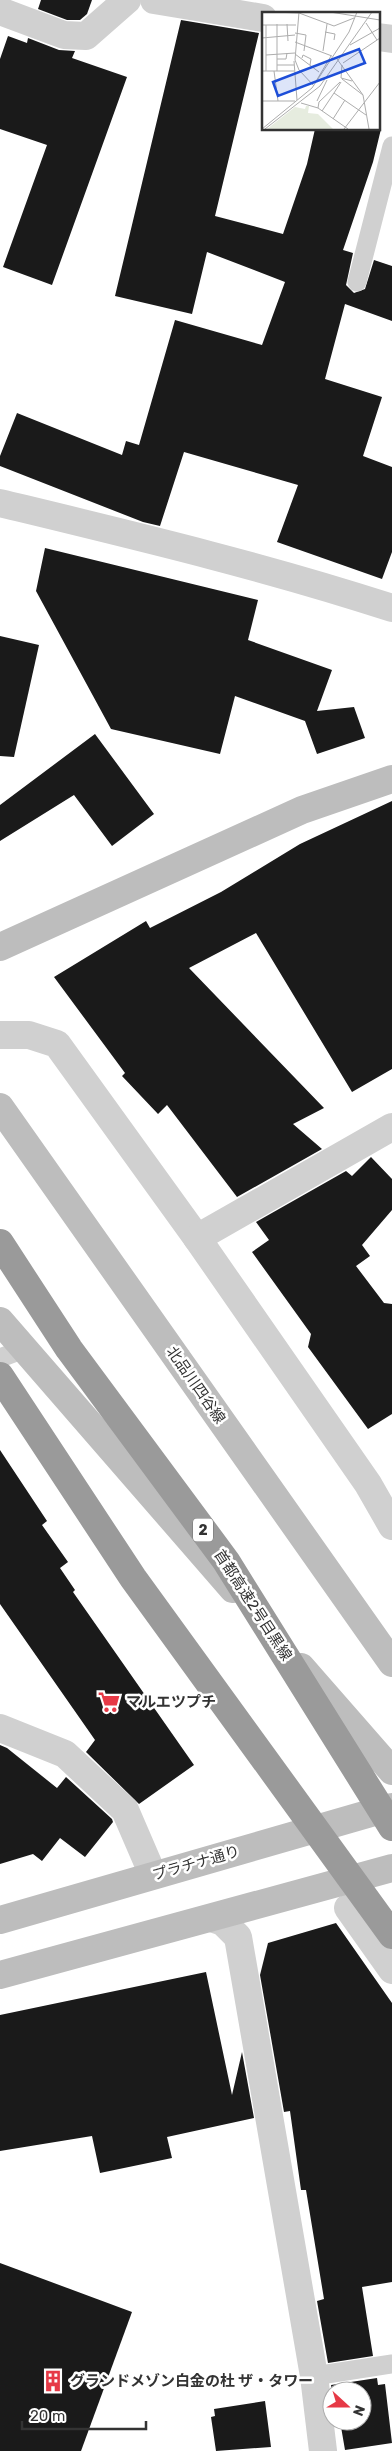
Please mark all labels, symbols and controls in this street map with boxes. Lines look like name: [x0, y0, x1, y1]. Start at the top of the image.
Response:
inset map: [262, 12, 380, 130]
street label: 北品川四谷線: [163, 1343, 229, 1427]
road number: 2: [193, 1518, 213, 1542]
street label: 首都高速2号目黒線: [210, 1546, 296, 1664]
supermarket icon: マルエツプチ: [96, 1689, 122, 1715]
place label: マルエツプチ: [126, 1693, 216, 1711]
street label: プラチナ通り: [150, 1842, 242, 1884]
building icon: グランドメゾン白金の杜 ザ・タワー: [40, 2368, 66, 2394]
place label: グランドメゾン白金の杜 ザ・タワー: [70, 2372, 313, 2390]
north arrow: [322, 2381, 372, 2431]
scale bar: [22, 2398, 146, 2430]
text: N: [349, 2403, 368, 2418]
text: 20 m: [30, 2407, 65, 2425]

